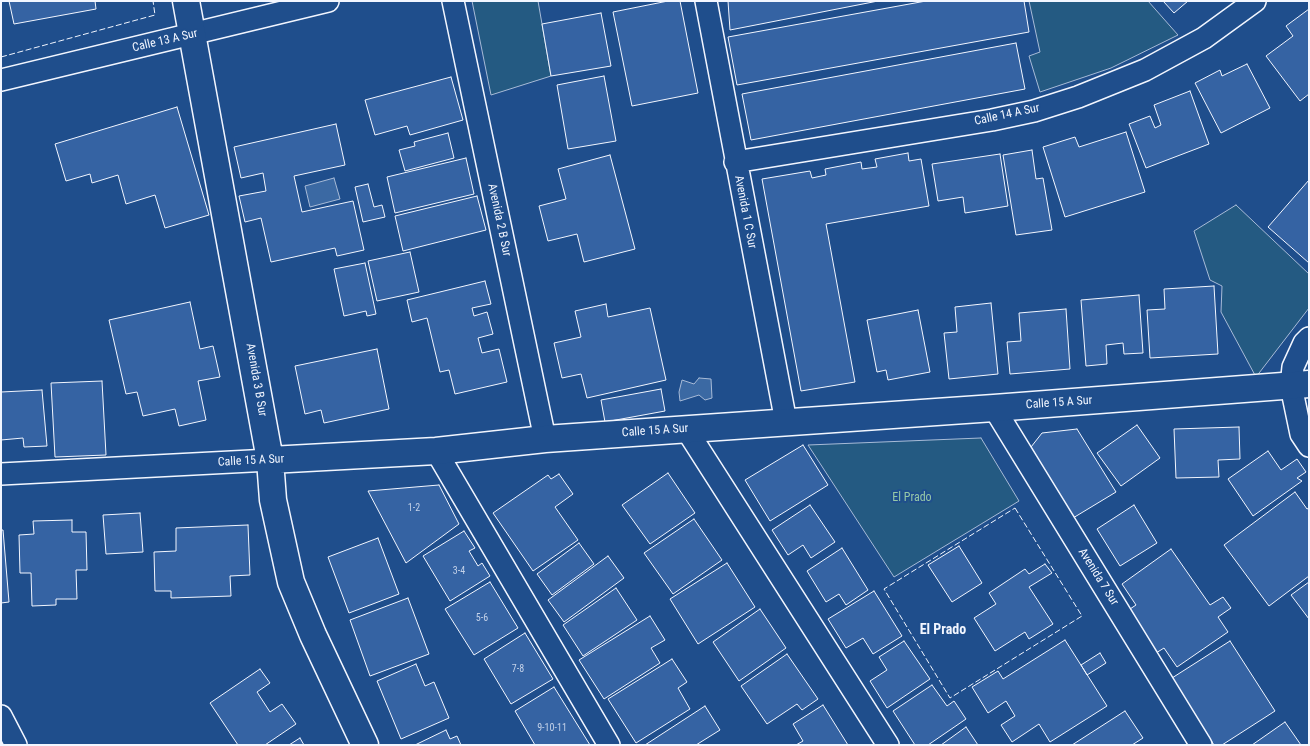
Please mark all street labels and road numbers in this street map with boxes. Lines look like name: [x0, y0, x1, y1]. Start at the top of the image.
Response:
street label: Calle 13 A Sur: [131, 27, 199, 55]
street label: Calle 14 A Sur: [973, 101, 1041, 129]
street label: Avenida 1 C Sur: [731, 174, 759, 250]
street label: Avenida 2 B Sur: [484, 182, 514, 258]
street label: Avenida 3 B Sur: [242, 342, 270, 418]
street label: Calle 15 A Sur: [1025, 394, 1093, 412]
street label: Calle 15 A Sur: [621, 422, 689, 440]
street label: Calle 15 A Sur: [217, 452, 285, 470]
street label: Avenida 7 Sur: [1075, 546, 1121, 608]

